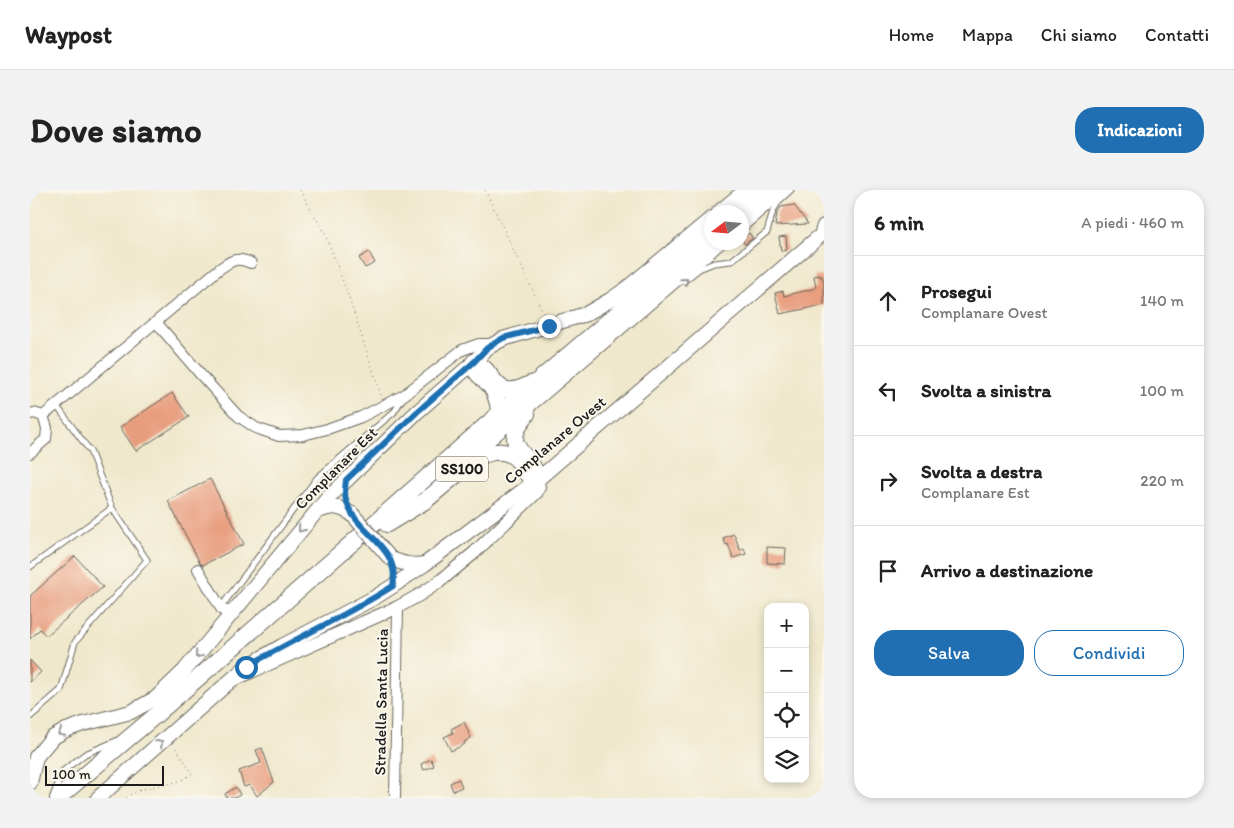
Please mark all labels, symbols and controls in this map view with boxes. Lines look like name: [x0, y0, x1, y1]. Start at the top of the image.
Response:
text: Waypost: [25, 20, 112, 49]
text: Home: [889, 24, 934, 46]
text: Mappa: [962, 24, 1013, 46]
text: Chi siamo: [1041, 24, 1117, 46]
text: Contatti: [1145, 24, 1209, 46]
button: Indicazioni: [1075, 107, 1204, 153]
text: Dove siamo: [30, 109, 202, 151]
north arrow: [704, 205, 749, 250]
text: 6 min: [874, 210, 924, 235]
text: A piedi · 460 m: [1081, 213, 1184, 232]
one-way arrow: [679, 278, 688, 287]
text: Prosegui: [921, 280, 992, 303]
icon: ahead: [874, 287, 902, 315]
text: 140 m: [1140, 291, 1184, 310]
text: Complanare Ovest: [921, 303, 1048, 322]
route end: [538, 315, 561, 338]
icon: left: [874, 377, 902, 405]
text: Svolta a sinistra: [921, 379, 1051, 402]
text: 100 m: [1140, 381, 1184, 400]
street label: Complanare Ovest: [500, 392, 610, 488]
street label: Complanare Est: [291, 423, 381, 513]
road number: SS100: [436, 456, 488, 482]
text: Svolta a destra: [921, 460, 1042, 483]
icon: right: [874, 467, 902, 495]
text: 220 m: [1140, 471, 1184, 490]
text: Complanare Est: [921, 483, 1030, 502]
one-way arrow: [298, 523, 306, 532]
icon: arrive: [874, 557, 902, 585]
text: Arrivo a destinazione: [921, 559, 1093, 582]
map controls: [764, 603, 809, 783]
button: +: [764, 603, 809, 648]
street label: Stradella Santa Lucia: [370, 628, 392, 776]
button: Salva: [874, 630, 1024, 676]
button: Condividi: [1034, 630, 1184, 676]
button: −: [764, 648, 809, 693]
one-way arrow: [194, 649, 203, 658]
route start: [235, 656, 258, 679]
button: locate: [764, 693, 809, 738]
one-way arrow: [57, 727, 66, 737]
button: layers: [764, 738, 809, 783]
one-way arrow: [155, 739, 164, 748]
scale bar: [45, 763, 164, 786]
text: 100 m: [52, 766, 91, 783]

